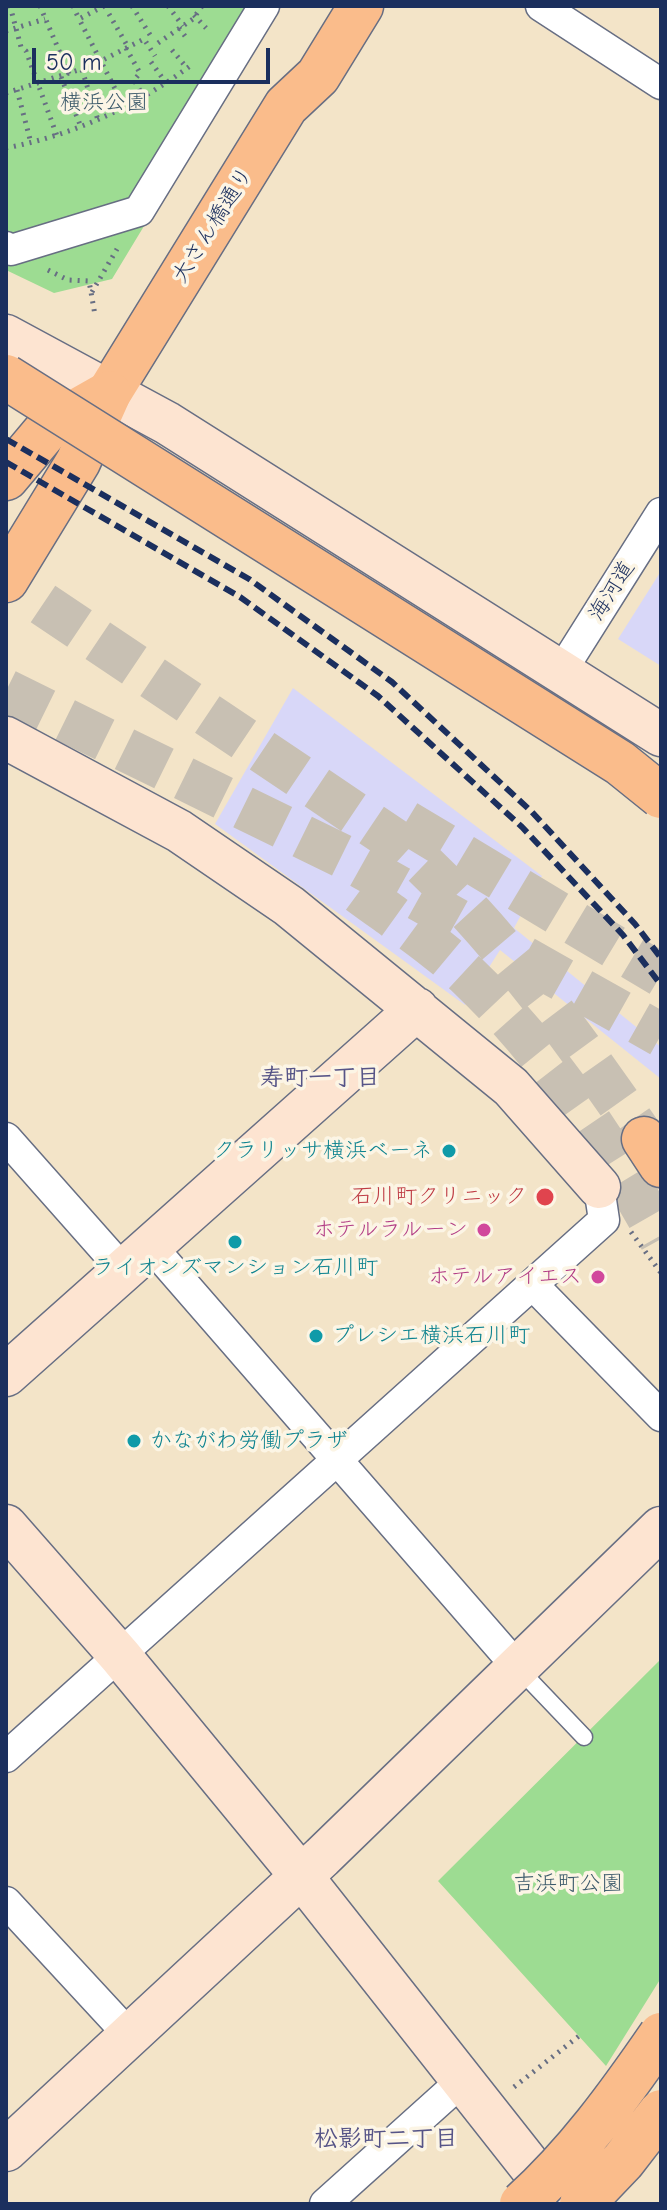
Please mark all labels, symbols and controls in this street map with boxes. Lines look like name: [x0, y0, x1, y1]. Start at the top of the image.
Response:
scale bar: [36, 32, 274, 82]
text: 50 m: [46, 48, 102, 76]
park label: 横浜公園: [60, 90, 148, 116]
street label: 大さん橋通り: [167, 162, 259, 288]
street label: 海河道: [583, 556, 641, 626]
district label: 寿町一丁目: [260, 1064, 380, 1092]
place label: クラリッサ横浜ベーネ: [213, 1138, 433, 1164]
marker: クラリッサ横浜ベーネ: [440, 1142, 458, 1160]
place label: 石川町クリニック: [351, 1184, 527, 1210]
marker: 石川町クリニック: [534, 1186, 556, 1208]
place label: ホテルラルーン: [313, 1217, 468, 1243]
marker: ホテルラルーン: [475, 1221, 493, 1239]
marker: ライオンズマンション石川町: [226, 1233, 244, 1251]
place label: ライオンズマンション石川町: [92, 1255, 378, 1281]
place label: ホテルアイエス: [428, 1264, 582, 1290]
marker: ホテルアイエス: [589, 1268, 607, 1286]
place label: プレシエ横浜石川町: [332, 1323, 530, 1349]
marker: プレシエ横浜石川町: [307, 1327, 325, 1345]
place label: かながわ労働プラザ: [150, 1428, 348, 1454]
marker: かながわ労働プラザ: [125, 1432, 143, 1450]
park label: 吉浜町公園: [513, 1871, 623, 1897]
district label: 松影町二丁目: [314, 2125, 458, 2153]

